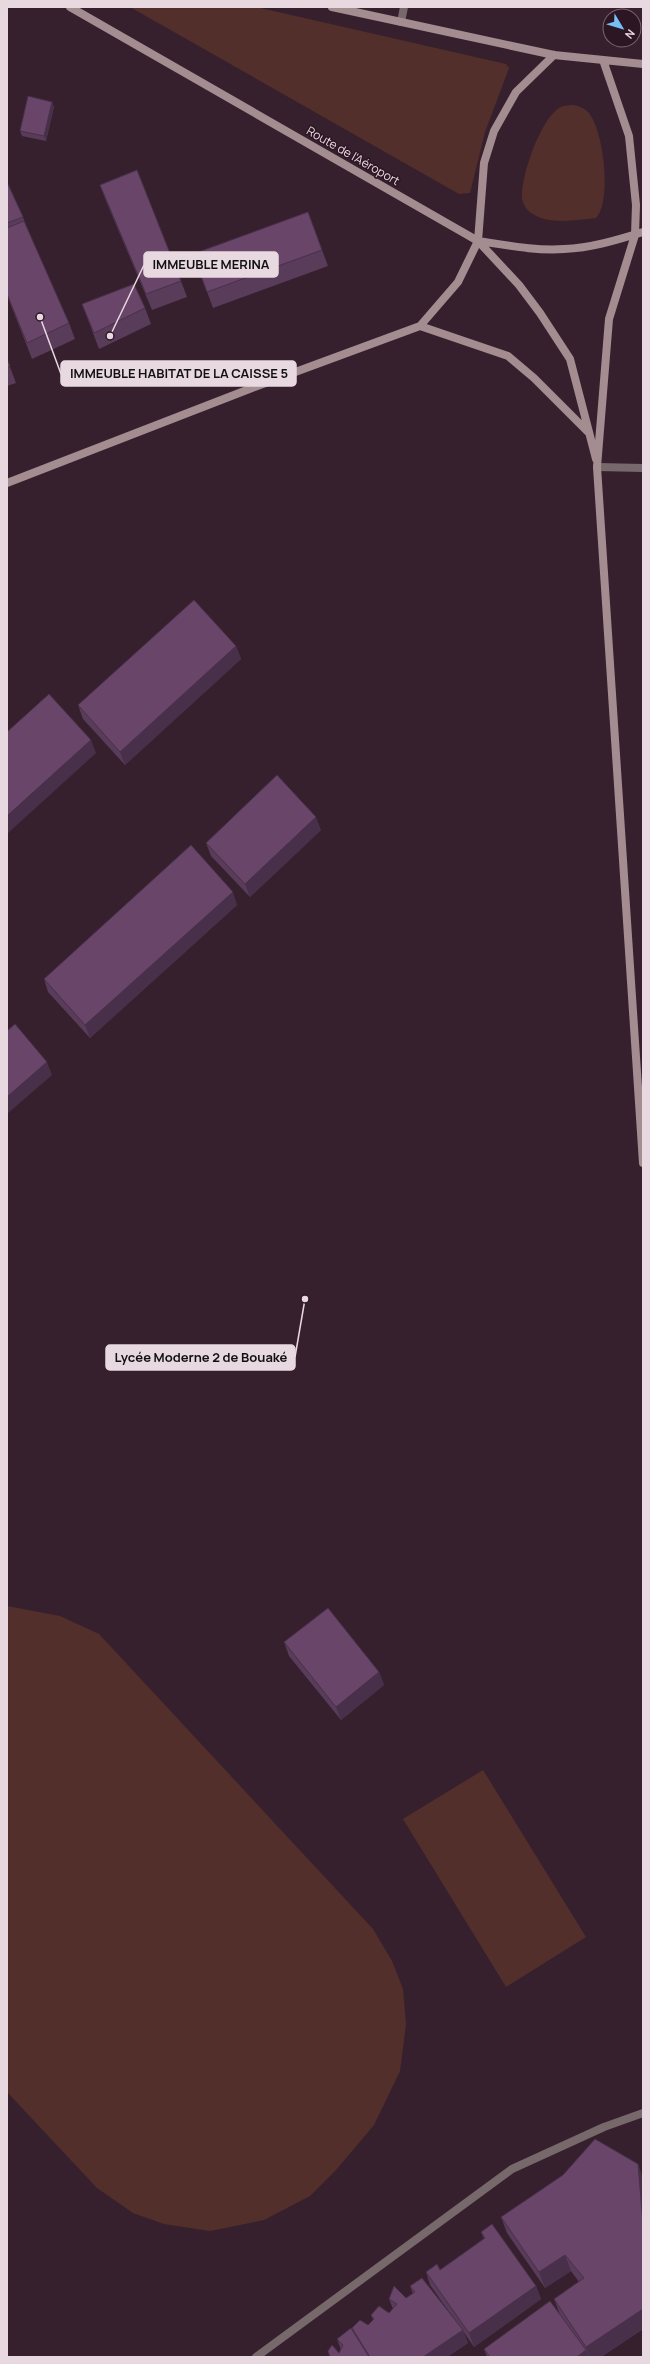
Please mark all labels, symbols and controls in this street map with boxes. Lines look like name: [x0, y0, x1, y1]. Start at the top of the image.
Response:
north arrow: [602, 8, 642, 48]
text: N: [622, 27, 639, 42]
street label: Route de l'Aéroport: [303, 122, 403, 189]
callout: IMMEUBLE MERINA: [144, 252, 278, 277]
text: IMMEUBLE MERINA: [152, 255, 270, 273]
callout: IMMEUBLE HABITAT DE LA CAISSE 5: [61, 361, 296, 386]
text: IMMEUBLE HABITAT DE LA CAISSE 5: [70, 364, 288, 382]
callout: Lycée Moderne 2 de Bouaké: [106, 1345, 295, 1370]
text: Lycée Moderne 2 de Bouaké: [115, 1348, 288, 1366]

